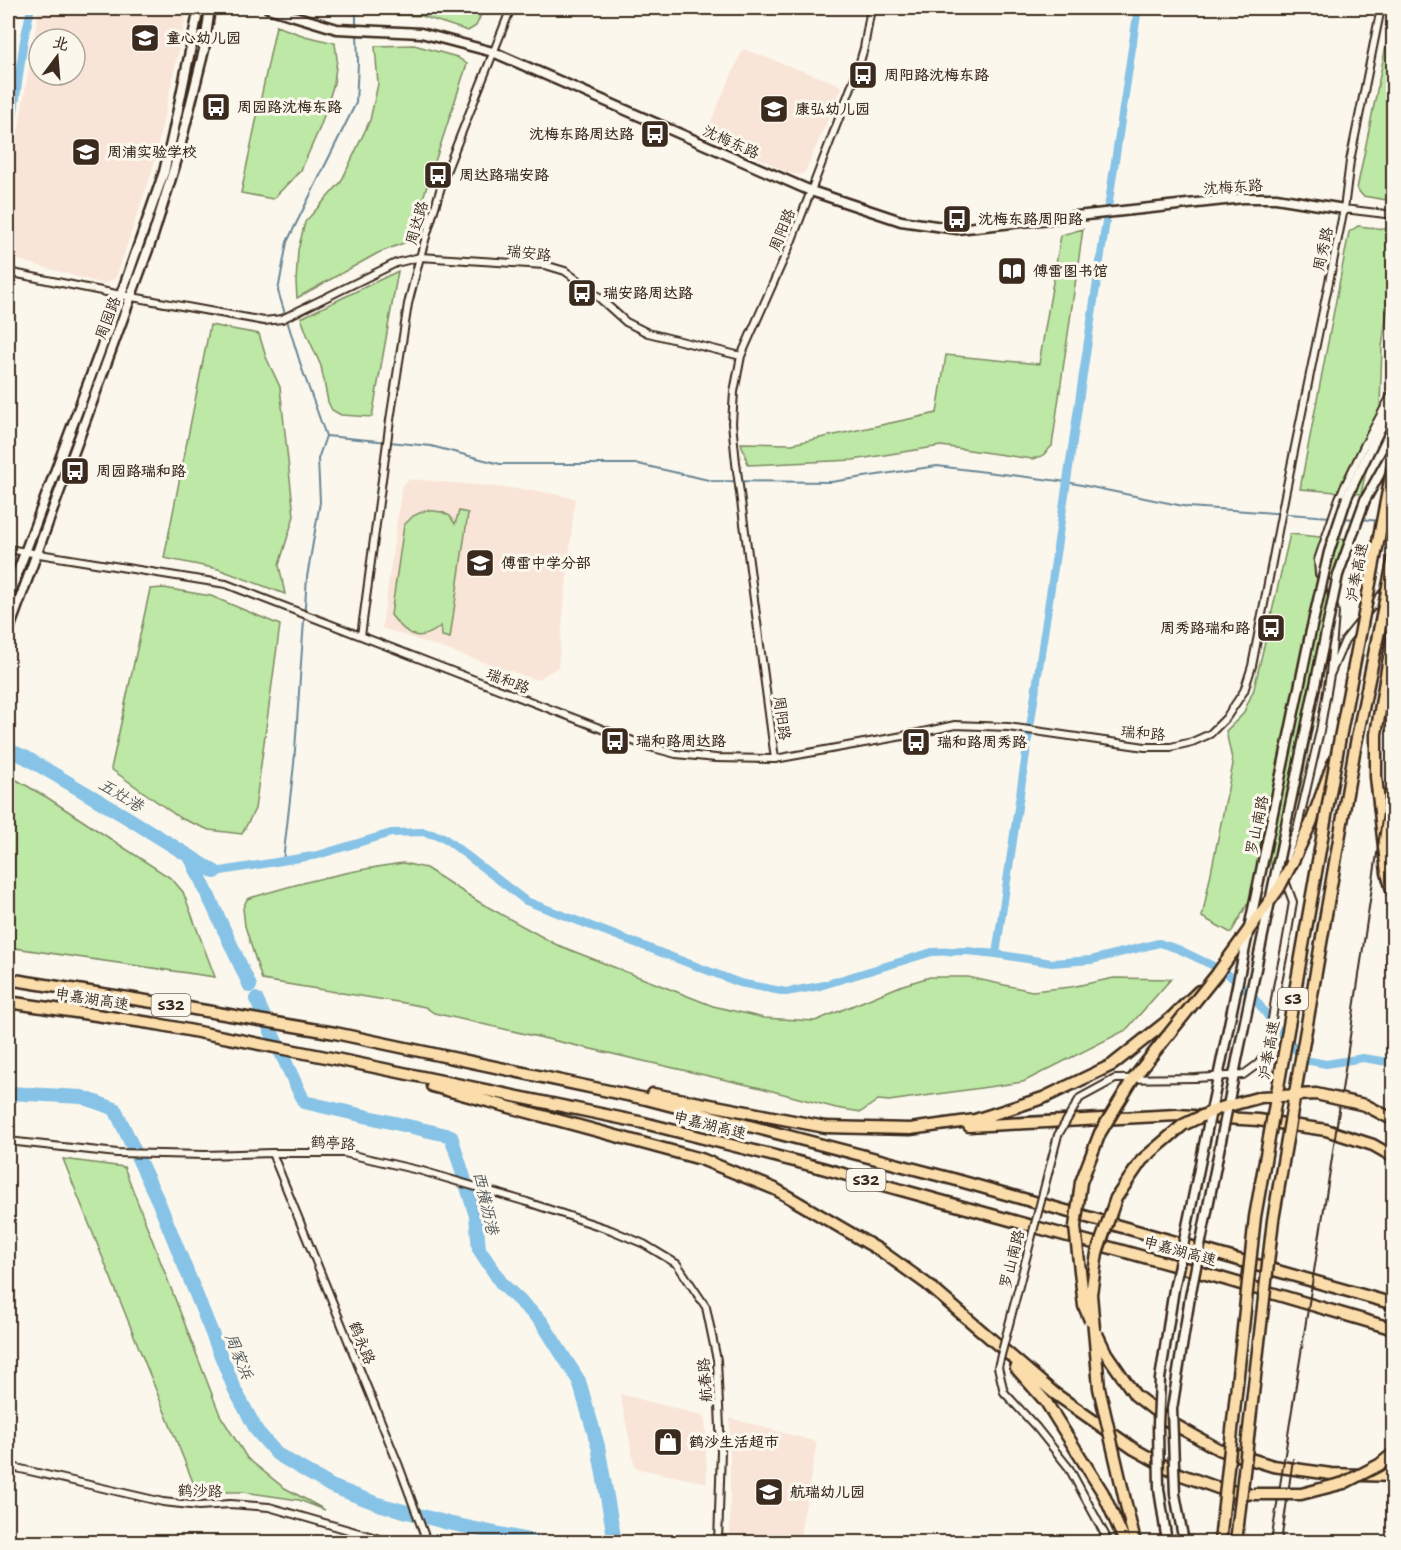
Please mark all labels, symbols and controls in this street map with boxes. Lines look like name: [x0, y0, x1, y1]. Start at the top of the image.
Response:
school or university icon: 童心幼儿园: [129, 22, 161, 54]
north arrow: [27, 27, 87, 87]
place label: 童心幼儿园: [166, 28, 241, 48]
text: 北: [50, 31, 72, 55]
bus stop icon: 周阳路沈梅东路: [847, 59, 879, 91]
place label: 周阳路沈梅东路: [884, 65, 989, 85]
bus stop icon: 周园路沈梅东路: [200, 91, 232, 123]
school or university icon: 康弘幼儿园: [758, 93, 790, 125]
place label: 周园路沈梅东路: [237, 97, 342, 117]
place label: 康弘幼儿园: [795, 99, 870, 119]
bus stop icon: 沈梅东路周达路: [639, 118, 671, 150]
street label: 沈梅东路: [700, 121, 762, 163]
place label: 沈梅东路周达路: [529, 124, 634, 144]
school or university icon: 周浦实验学校: [70, 136, 102, 168]
place label: 周浦实验学校: [107, 142, 197, 162]
bus stop icon: 周达路瑞安路: [422, 159, 454, 191]
place label: 周达路瑞安路: [459, 165, 549, 185]
street label: 沈梅东路: [1202, 175, 1264, 199]
street label: 周达路: [401, 199, 433, 247]
bus stop icon: 沈梅东路周阳路: [941, 203, 973, 235]
street label: 周阳路: [764, 205, 800, 255]
place label: 沈梅东路周阳路: [978, 209, 1083, 229]
street label: 周秀路: [1309, 225, 1337, 273]
street label: 瑞安路: [505, 240, 553, 266]
library icon: 傅雷图书馆: [996, 255, 1028, 287]
place label: 傅雷图书馆: [1033, 261, 1108, 281]
bus stop icon: 瑞安路周达路: [566, 277, 598, 309]
place label: 瑞安路周达路: [603, 283, 693, 303]
street label: 周园路: [91, 293, 125, 343]
bus stop icon: 周园路瑞和路: [59, 455, 91, 487]
place label: 周园路瑞和路: [96, 461, 186, 481]
street label: 沪奉高速: [1341, 541, 1373, 603]
school or university icon: 傅雷中学分部: [464, 547, 496, 579]
place label: 傅雷中学分部: [501, 553, 591, 573]
bus stop icon: 周秀路瑞和路: [1255, 612, 1287, 644]
place label: 周秀路瑞和路: [1160, 618, 1250, 638]
street label: 瑞和路: [483, 664, 533, 698]
street label: 周阳路: [769, 694, 795, 742]
street label: 瑞和路: [1120, 721, 1166, 745]
bus stop icon: 瑞和路周达路: [599, 725, 631, 757]
bus stop icon: 瑞和路周秀路: [900, 726, 932, 758]
place label: 瑞和路周达路: [636, 731, 726, 751]
place label: 瑞和路周秀路: [937, 732, 1027, 752]
water label: 五灶港: [95, 774, 149, 817]
street label: 罗山南路: [1241, 794, 1273, 856]
street label: 申嘉湖高速: [53, 983, 131, 1015]
road number: S3: [1278, 988, 1308, 1010]
road number: S32: [152, 994, 190, 1016]
street label: 沪奉高速: [1254, 1019, 1284, 1081]
street label: 申嘉湖高速: [671, 1106, 749, 1144]
street label: 鹤亭路: [310, 1131, 356, 1155]
water label: 西横沥港: [469, 1169, 504, 1238]
road number: S32: [846, 1169, 886, 1191]
street label: 罗山南路: [995, 1227, 1029, 1291]
street label: 申嘉湖高速: [1141, 1232, 1219, 1270]
street label: 鹤永路: [344, 1318, 380, 1368]
water label: 周家浜: [220, 1330, 258, 1383]
street label: 航春路: [693, 1357, 717, 1403]
shop icon: 鹤沙生活超市: [652, 1426, 684, 1458]
place label: 鹤沙生活超市: [689, 1432, 779, 1452]
school or university icon: 航瑞幼儿园: [753, 1476, 785, 1508]
street label: 鹤沙路: [177, 1481, 223, 1501]
place label: 航瑞幼儿园: [790, 1482, 865, 1502]

